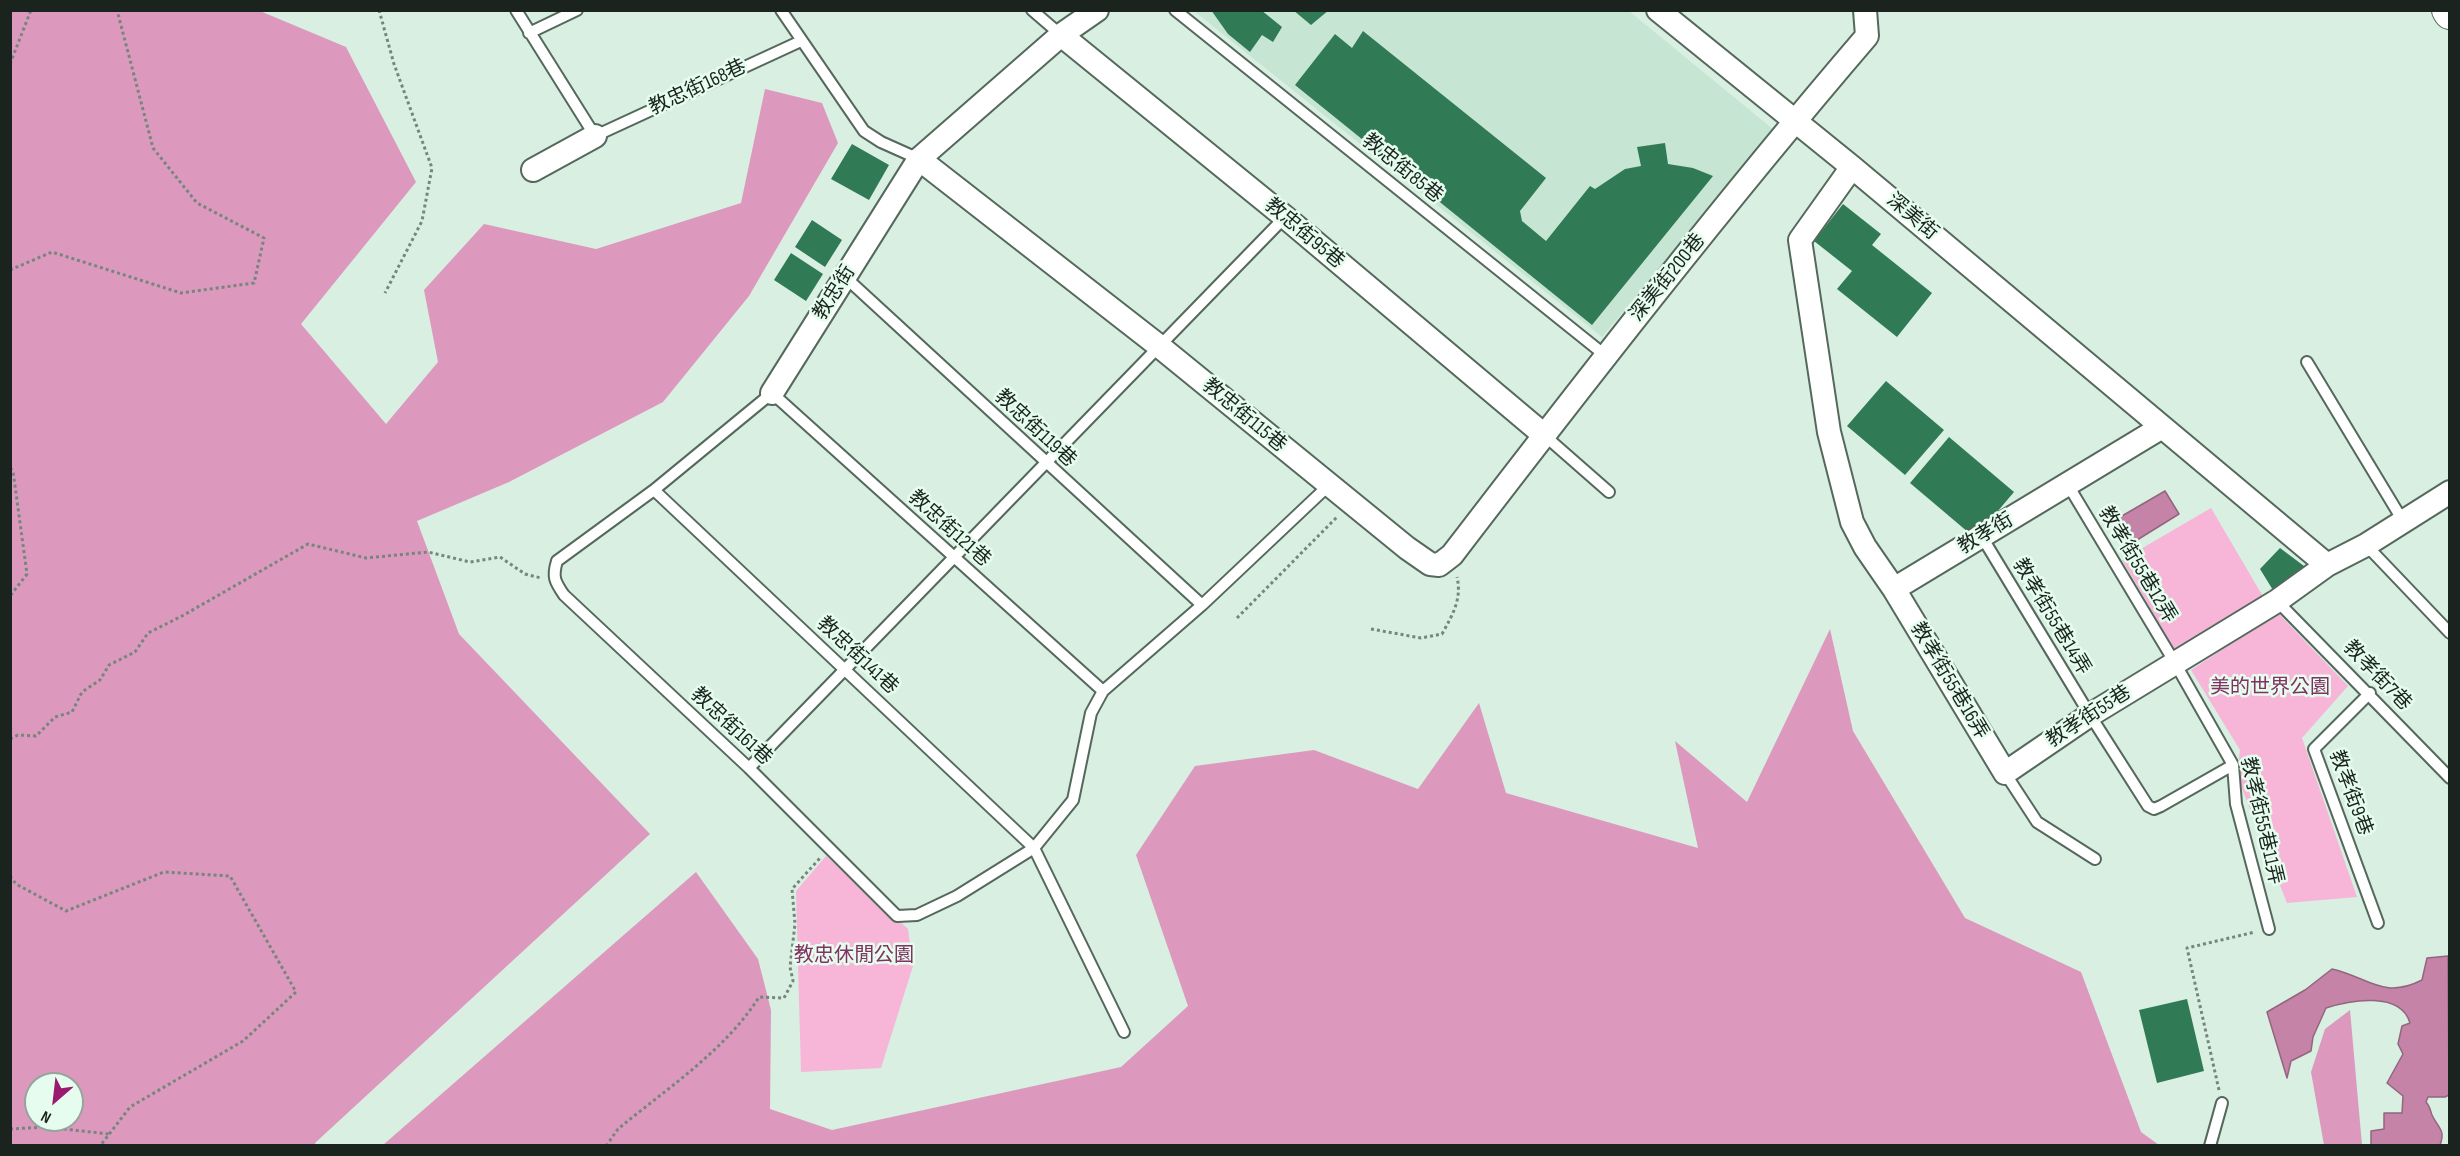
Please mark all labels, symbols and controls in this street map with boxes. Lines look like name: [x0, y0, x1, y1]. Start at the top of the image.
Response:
street label: 教忠街168巷: [646, 55, 750, 121]
street label: 教忠街85巷: [1357, 129, 1447, 209]
street label: 深美街: [1881, 189, 1943, 245]
street label: 教忠街95巷: [1259, 194, 1349, 274]
street label: 深美街200巷: [1625, 229, 1711, 327]
street label: 教忠街: [809, 261, 861, 325]
street label: 教忠街115巷: [1197, 374, 1291, 458]
street label: 教忠街119巷: [989, 385, 1081, 473]
street label: 教忠街121巷: [903, 486, 995, 572]
street label: 教孝街55巷12弄: [2093, 502, 2181, 628]
street label: 教孝街: [1954, 508, 2018, 560]
street label: 教孝街55巷14弄: [2007, 555, 2095, 679]
street label: 教忠街141巷: [811, 612, 903, 700]
street label: 教孝街55巷16弄: [1905, 618, 1993, 744]
street label: 教孝街7巷: [2338, 636, 2416, 716]
park label: 美的世界公園: [2210, 676, 2330, 700]
street label: 教孝街55巷: [2042, 681, 2136, 753]
street label: 教忠街161巷: [685, 683, 777, 771]
street label: 教孝街9巷: [2324, 747, 2376, 839]
street label: 教孝街55巷11弄: [2235, 755, 2287, 887]
park label: 教忠休閒公園: [794, 944, 914, 968]
north arrow: [24, 1072, 84, 1132]
text: N: [38, 1106, 54, 1127]

